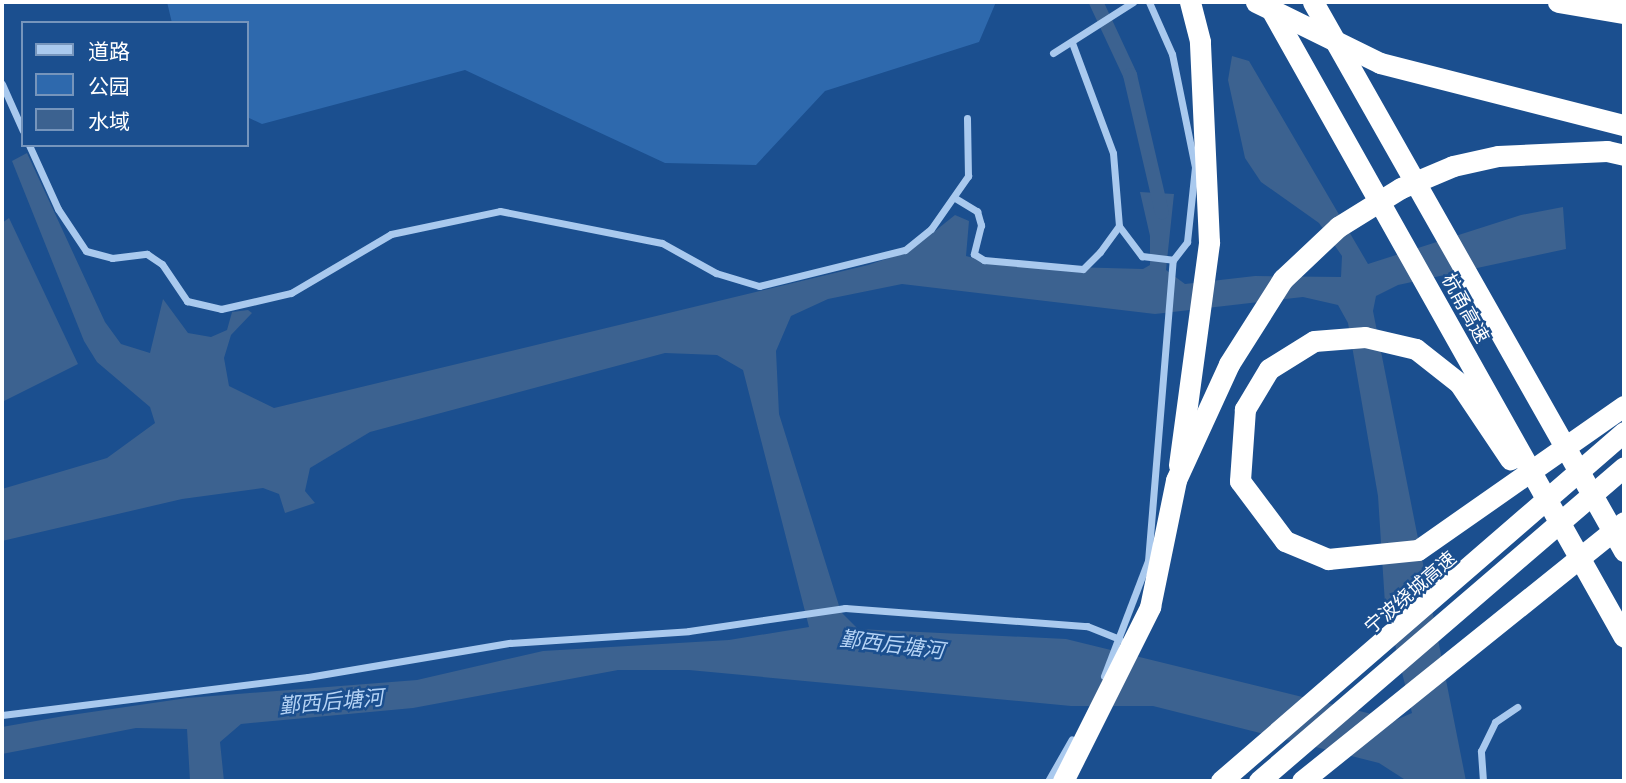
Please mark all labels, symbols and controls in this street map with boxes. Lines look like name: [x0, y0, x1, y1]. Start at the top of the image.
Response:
legend: [21, 21, 248, 147]
text: 道路: [88, 38, 130, 63]
text: 公园: [88, 73, 130, 98]
text: 水域: [88, 108, 130, 133]
street label: 杭甬高速: [1438, 269, 1494, 347]
street label: 宁波绕城高速: [1360, 546, 1460, 638]
water label: 鄞西后塘河: [838, 625, 946, 663]
water label: 鄞西后塘河: [278, 684, 384, 718]

